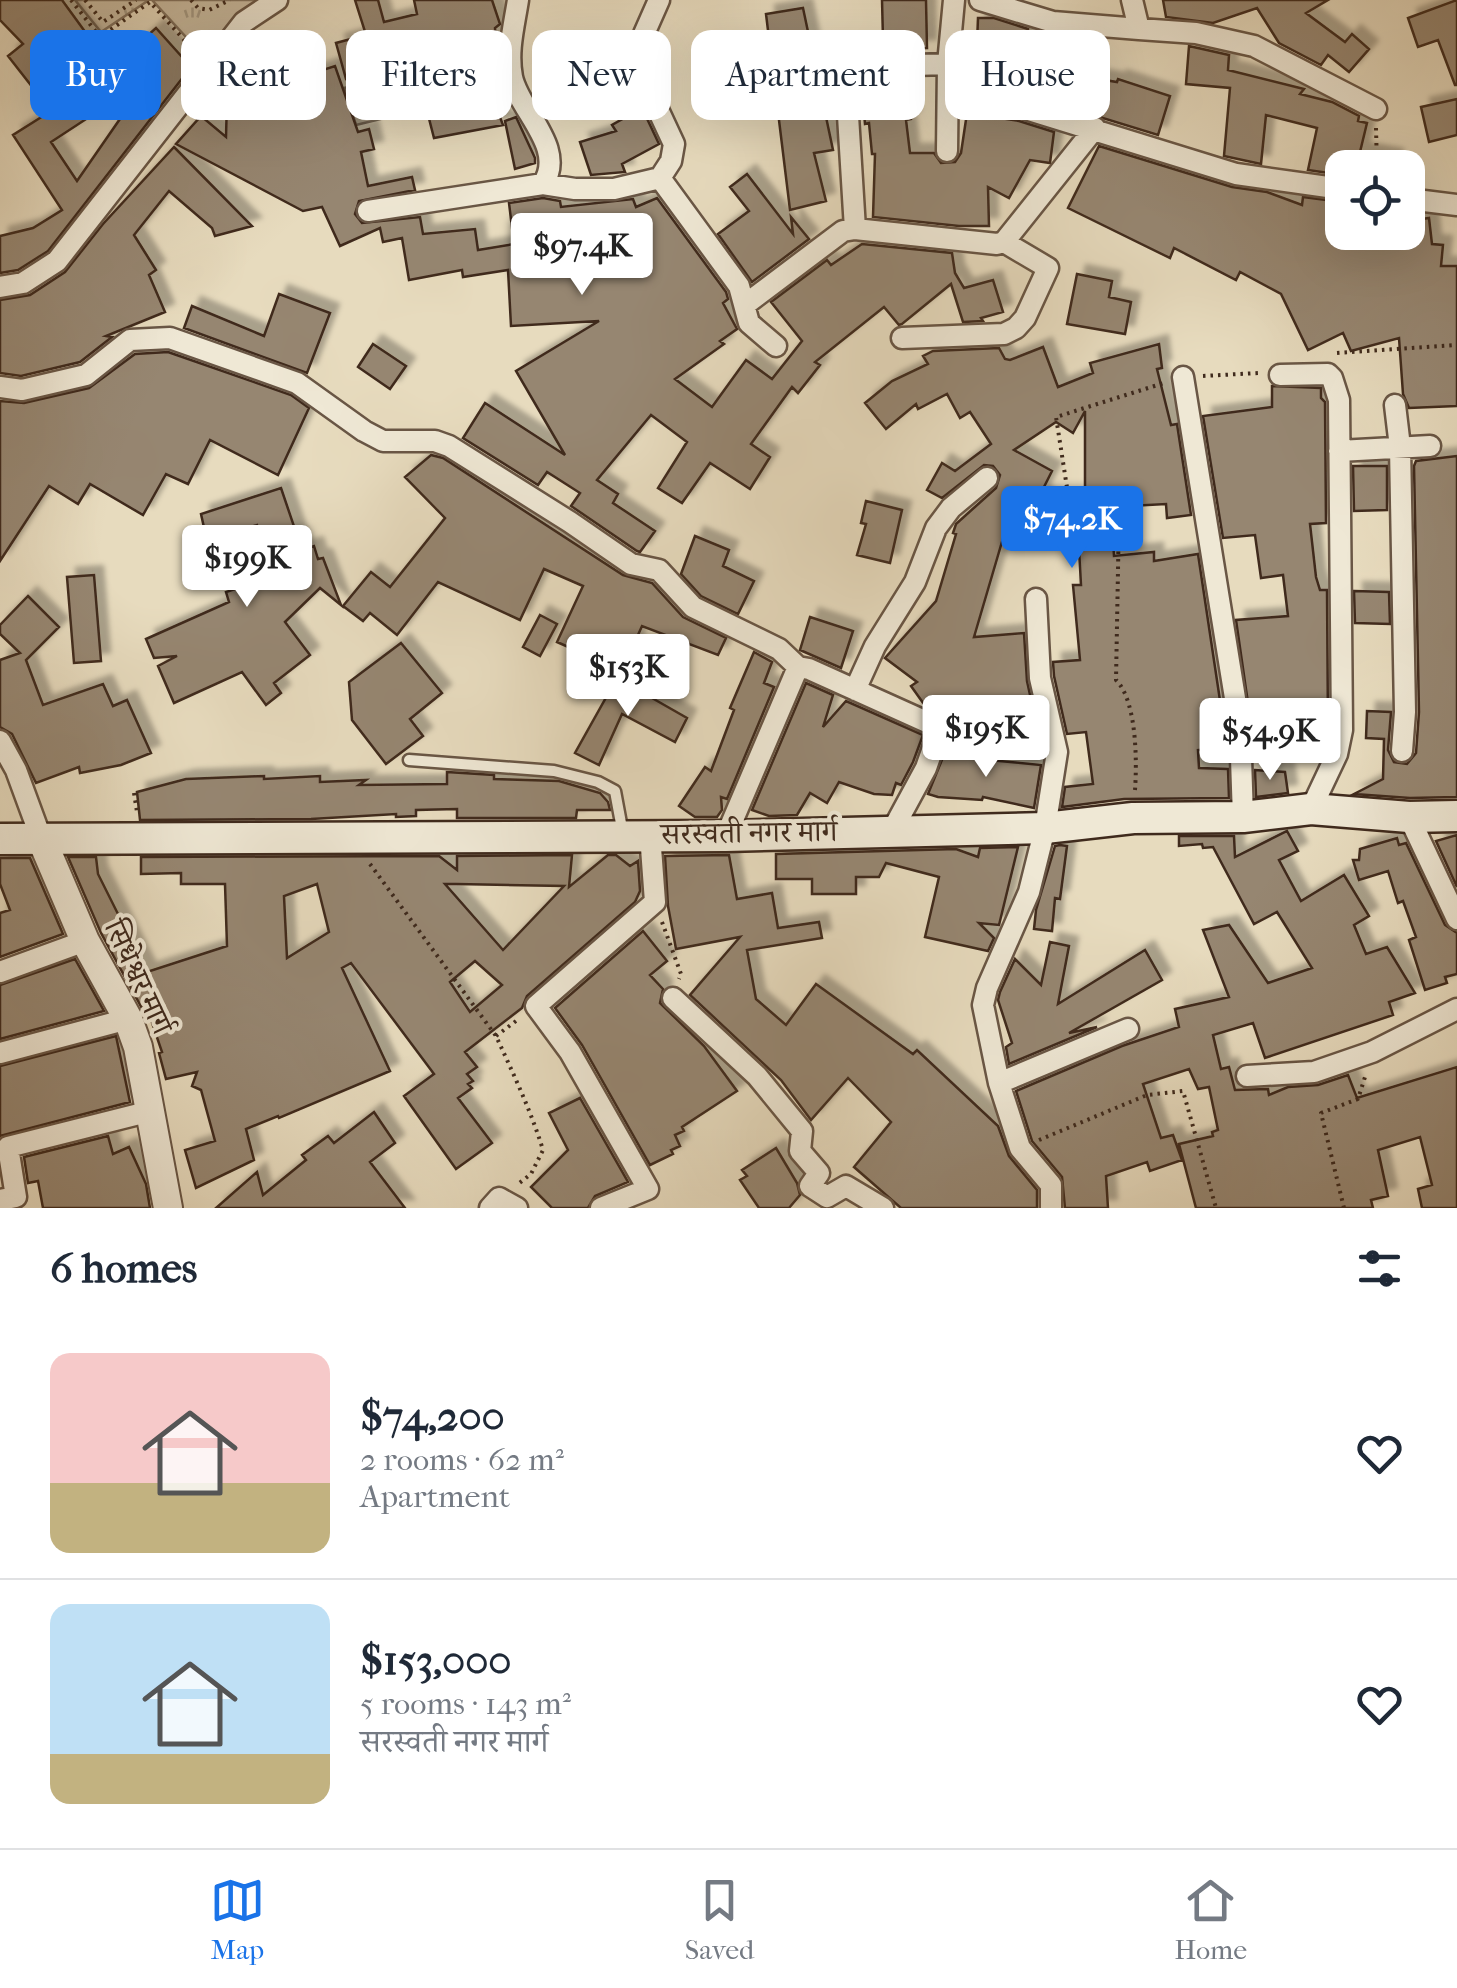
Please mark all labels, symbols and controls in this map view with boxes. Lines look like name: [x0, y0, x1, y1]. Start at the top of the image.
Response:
chip: Buy: [30, 30, 161, 120]
chip: Rent: [181, 30, 326, 120]
chip: Filters: [346, 30, 512, 120]
chip: New: [532, 30, 671, 120]
chip: Apartment: [691, 30, 925, 120]
chip: House: [945, 30, 1110, 120]
map controls: [1325, 150, 1425, 250]
button: locate: [1325, 150, 1425, 250]
pin: $97.4K: [501, 213, 663, 298]
text: $97.4K: [533, 227, 631, 264]
pin: $74.2K: [991, 486, 1153, 571]
text: $74.2K: [1023, 500, 1121, 537]
pin: $199K: [177, 525, 317, 610]
text: $199K: [204, 539, 290, 576]
pin: $153K: [558, 634, 698, 719]
text: $153K: [588, 648, 668, 685]
pin: $195K: [916, 695, 1056, 780]
pin: $54.9K: [1189, 698, 1351, 783]
text: $195K: [945, 709, 1027, 746]
text: $54.9K: [1222, 712, 1318, 749]
street label: सरस्वती नगर मार्ग: [658, 814, 839, 852]
street label: सिधेश्वर मार्ग: [96, 913, 180, 1041]
icon: filters: [1352, 1241, 1407, 1296]
text: 6 homes: [50, 1244, 197, 1293]
text: $74,200: [360, 1392, 505, 1441]
icon: home: [130, 1393, 250, 1513]
icon: heart: [1352, 1426, 1407, 1481]
text: 2 rooms · 62 m²: [360, 1441, 564, 1478]
text: Apartment: [360, 1478, 510, 1515]
text: $153,000: [360, 1636, 512, 1685]
icon: home: [130, 1644, 250, 1764]
icon: heart: [1352, 1677, 1407, 1732]
text: 5 rooms · 143 m²: [360, 1685, 571, 1722]
text: सरस्वती नगर मार्ग: [360, 1723, 548, 1760]
tab: Map: [210, 1873, 265, 1966]
tab: Saved: [685, 1873, 754, 1966]
tab: Home: [1174, 1873, 1247, 1966]

